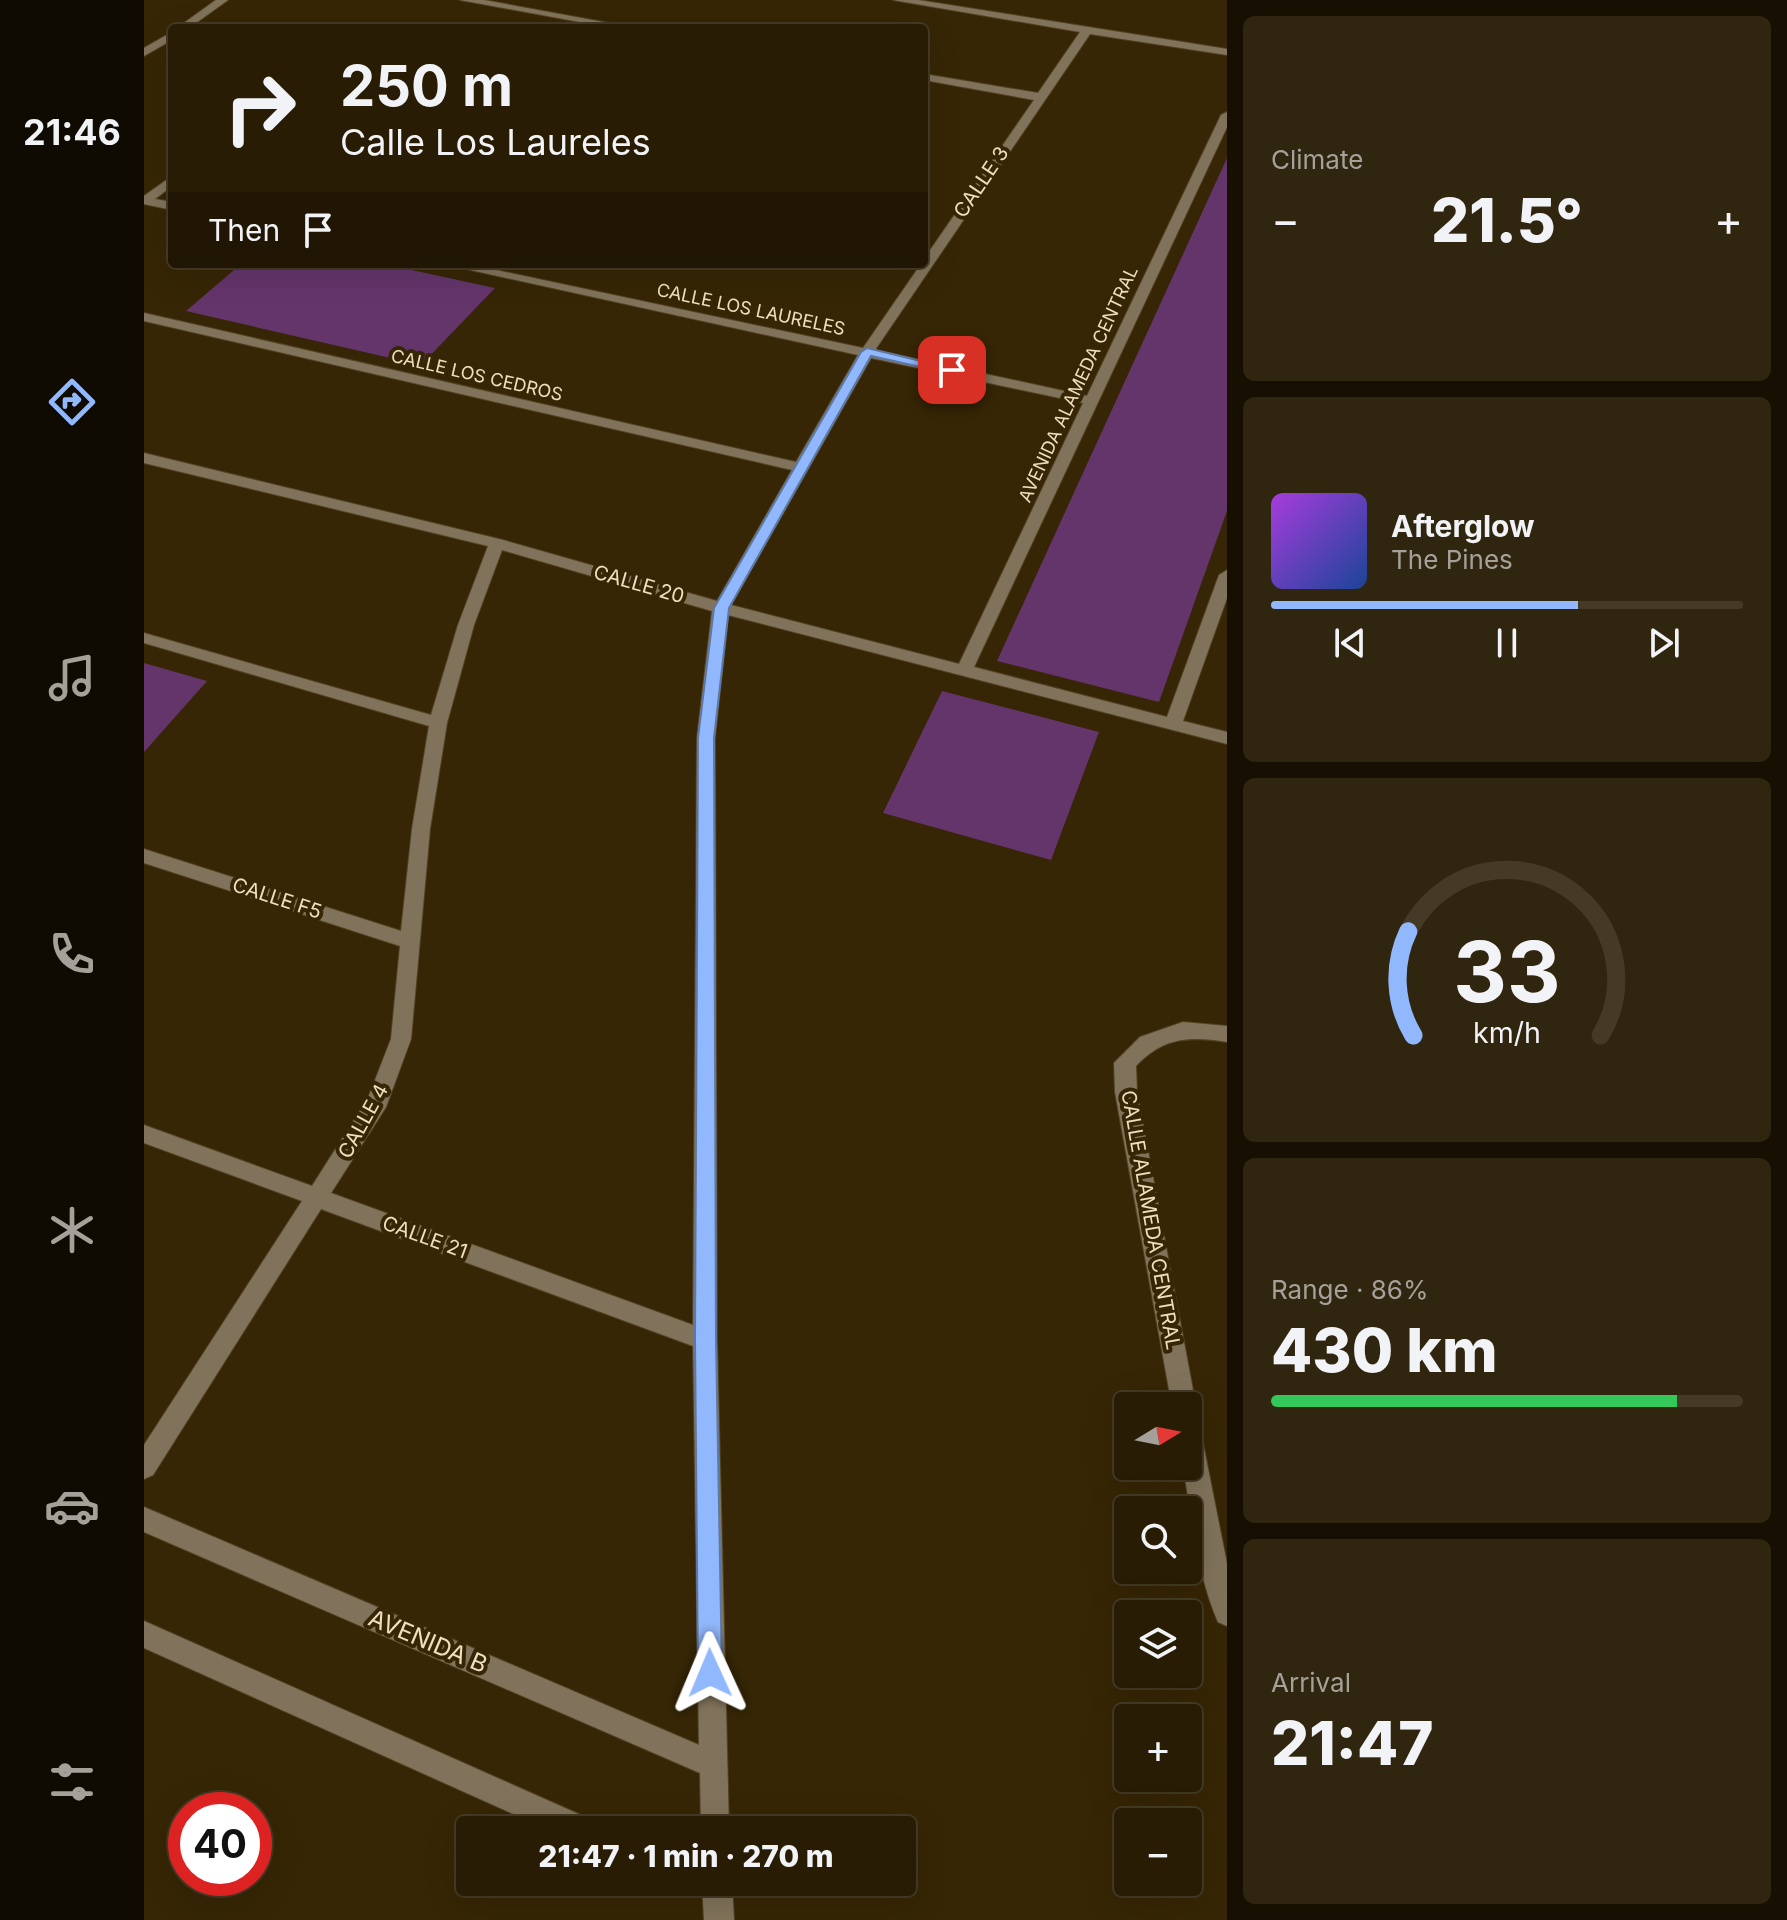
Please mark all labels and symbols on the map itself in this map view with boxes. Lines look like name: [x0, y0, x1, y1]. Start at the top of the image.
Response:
street label: CALLE 3: [949, 142, 1013, 222]
street label: AVENIDA ALAMEDA CENTRAL: [1014, 263, 1142, 505]
street label: CALLE LOS LAURELES: [655, 279, 847, 339]
pin: [918, 336, 986, 404]
street label: CALLE LOS CEDROS: [389, 345, 565, 405]
street label: CALLE 20: [591, 560, 687, 608]
street label: CALLE F5: [229, 872, 325, 924]
street label: CALLE 4: [333, 1080, 393, 1162]
street label: CALLE ALAMEDA CENTRAL: [1116, 1088, 1186, 1352]
street label: CALLE 21: [379, 1211, 471, 1263]
north arrow: [1114, 1392, 1202, 1480]
street label: AVENIDA B: [364, 1603, 492, 1679]
position arrow: [668, 1631, 752, 1715]
speed limit sign: 40: [168, 1792, 272, 1896]

